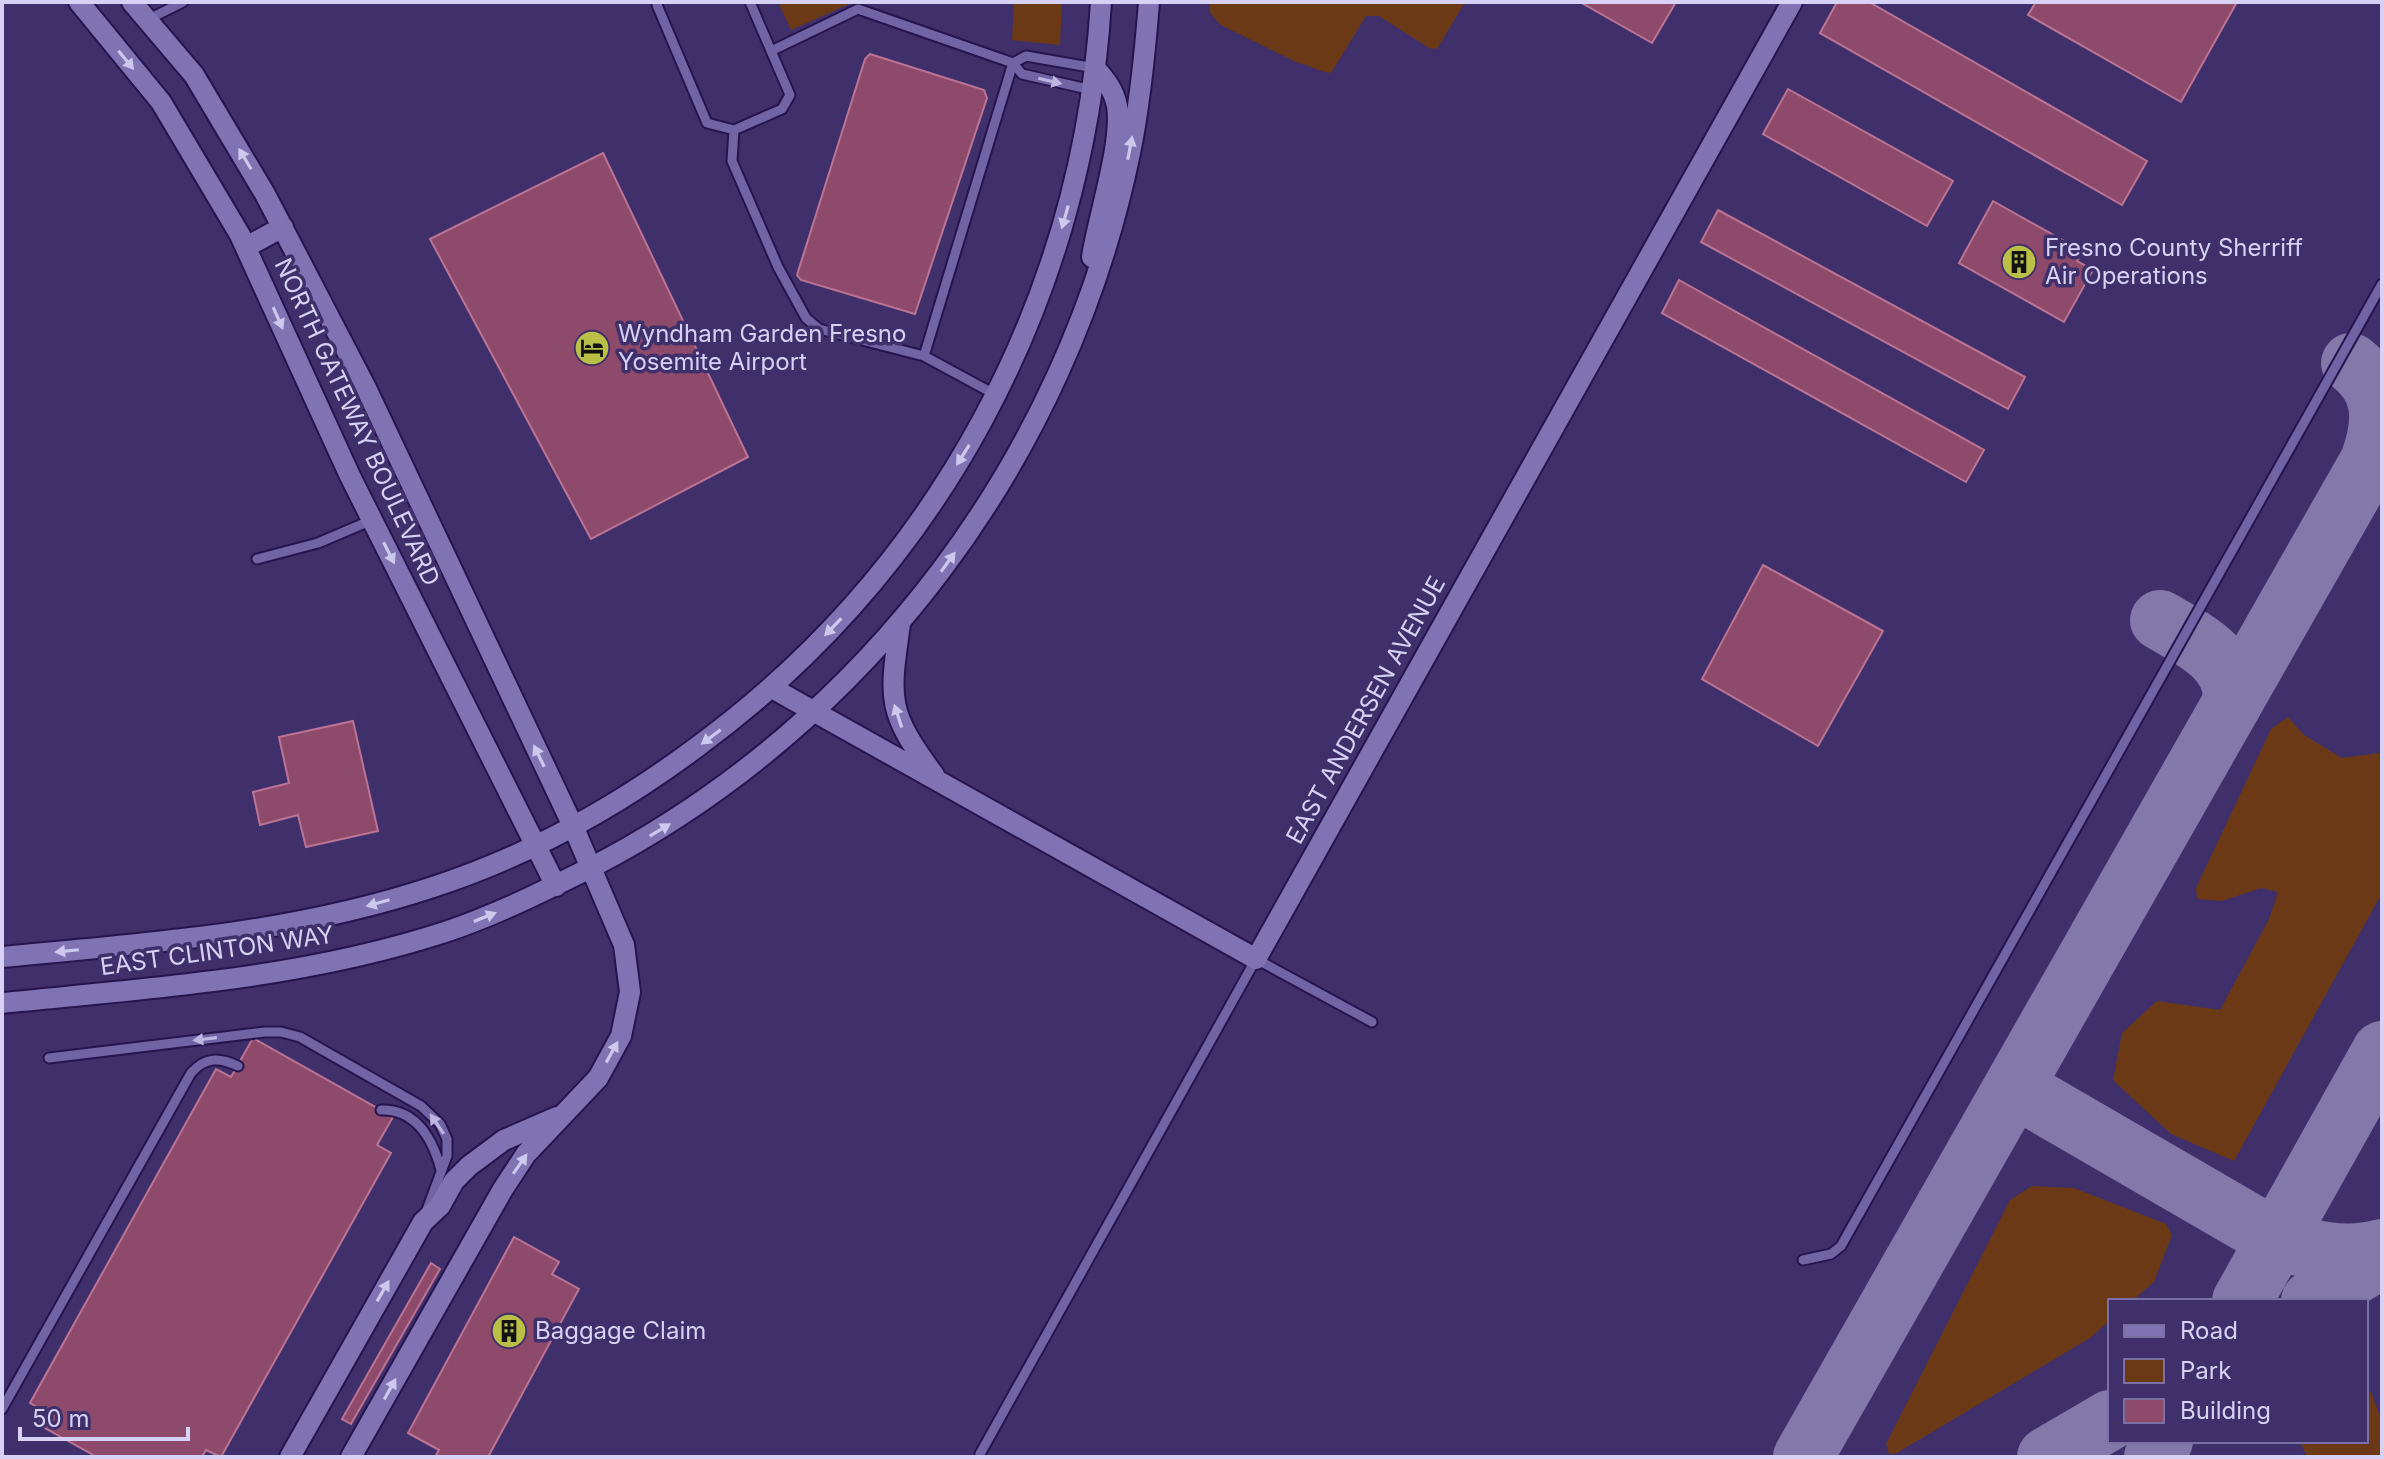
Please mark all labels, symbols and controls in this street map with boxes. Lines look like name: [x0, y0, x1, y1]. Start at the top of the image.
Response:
one-way arrow: [117, 50, 134, 70]
one-way arrow: [1038, 75, 1063, 88]
one-way arrow: [1125, 136, 1137, 161]
one-way arrow: [238, 148, 252, 170]
one-way arrow: [1059, 204, 1071, 229]
place label: Fresno County Sherriff Air Operations: [2045, 233, 2303, 290]
building icon: Fresno County Sherriff Air Operations: [2000, 243, 2038, 281]
street label: NORTH GATEWAY BOULEVARD: [269, 253, 446, 590]
one-way arrow: [271, 307, 285, 330]
place label: Wyndham Garden Fresno Yosemite Airport: [618, 319, 906, 376]
hotel icon: Wyndham Garden Fresno Yosemite Airport: [573, 329, 611, 367]
one-way arrow: [957, 444, 971, 466]
one-way arrow: [382, 542, 396, 565]
one-way arrow: [940, 552, 955, 573]
street label: EAST ANDERSEN AVENUE: [1280, 571, 1451, 849]
one-way arrow: [825, 617, 843, 636]
one-way arrow: [892, 703, 904, 727]
one-way arrow: [701, 728, 721, 744]
one-way arrow: [532, 744, 546, 767]
one-way arrow: [649, 823, 671, 837]
one-way arrow: [366, 898, 391, 910]
one-way arrow: [473, 911, 497, 924]
street label: EAST CLINTON WAY: [98, 920, 336, 981]
one-way arrow: [54, 944, 79, 957]
one-way arrow: [192, 1033, 217, 1046]
one-way arrow: [605, 1041, 619, 1063]
one-way arrow: [430, 1113, 446, 1135]
one-way arrow: [512, 1154, 527, 1175]
one-way arrow: [376, 1280, 390, 1302]
legend: [2108, 1299, 2368, 1443]
building icon: Baggage Claim: [490, 1312, 528, 1350]
place label: Baggage Claim: [535, 1316, 706, 1345]
text: Road: [2180, 1316, 2238, 1345]
text: Park: [2180, 1356, 2231, 1385]
one-way arrow: [383, 1378, 397, 1400]
scale bar: [20, 1391, 188, 1441]
text: Building: [2180, 1396, 2271, 1425]
text: 50 m: [32, 1404, 90, 1433]

